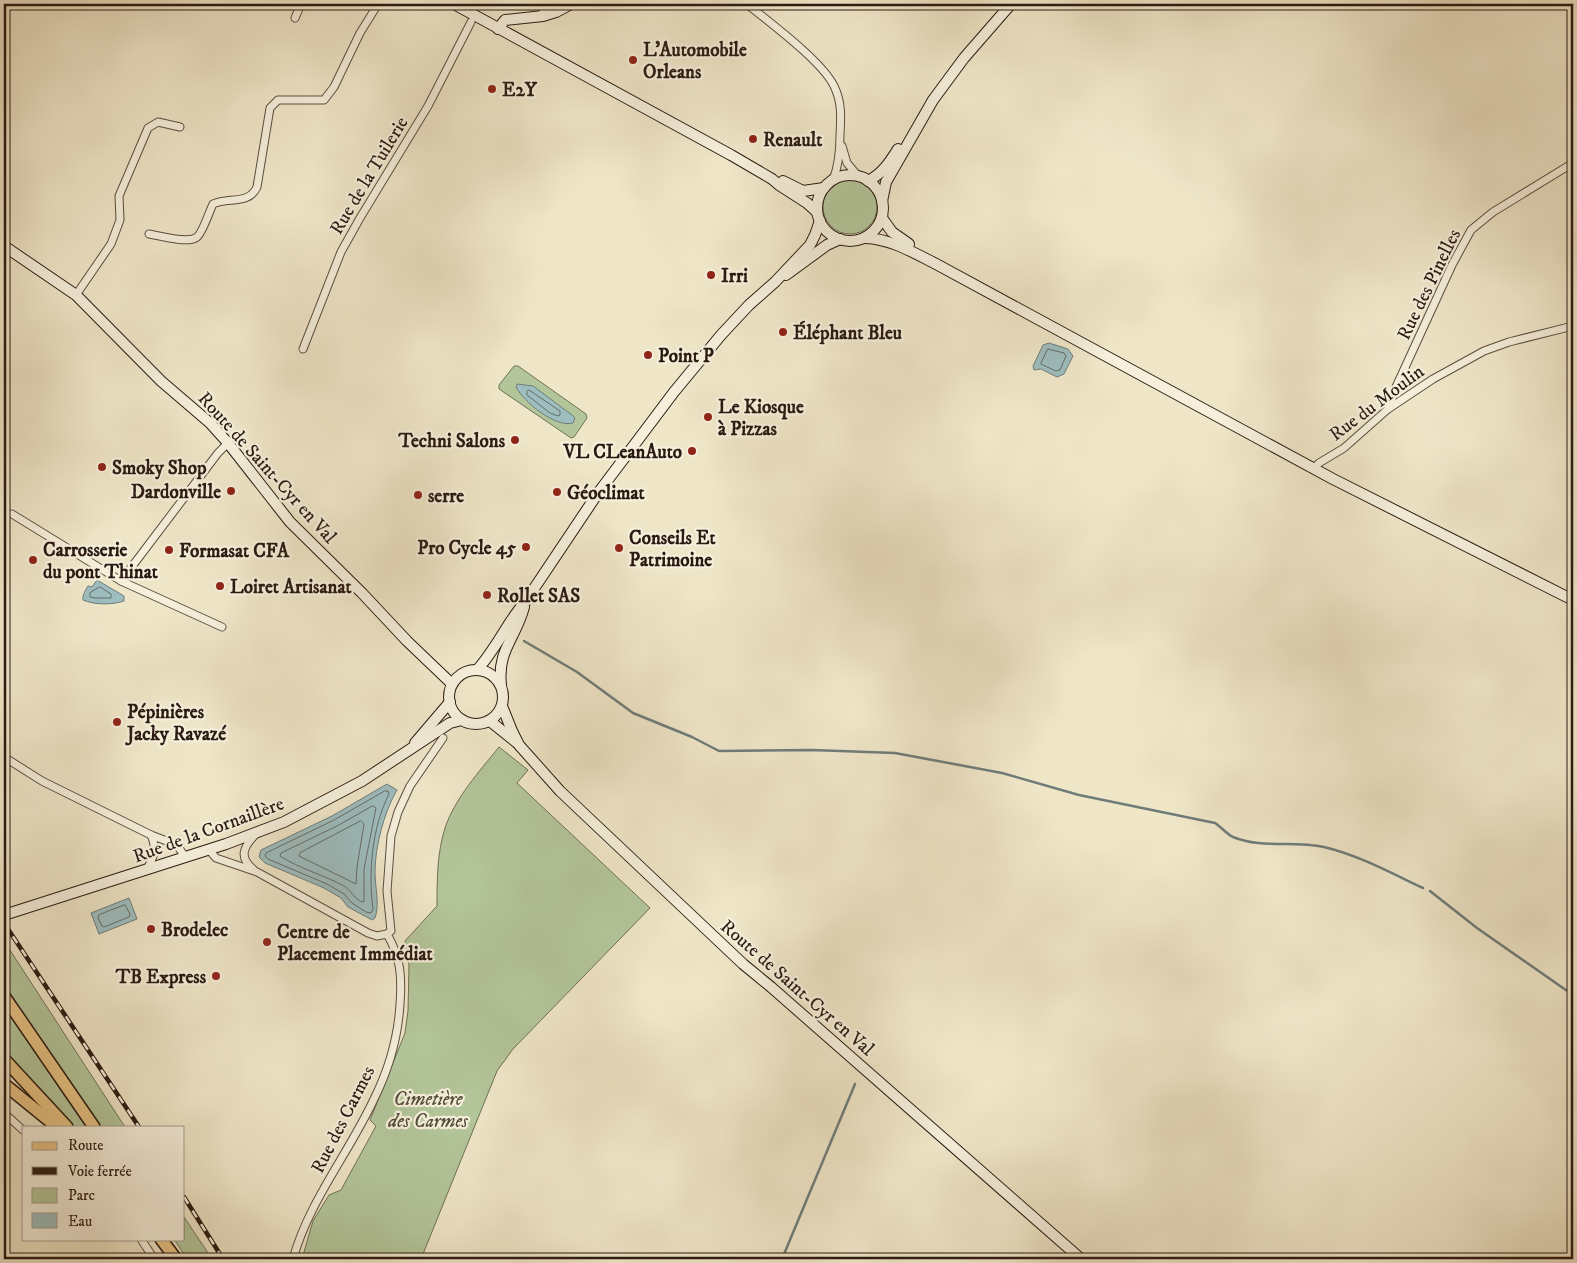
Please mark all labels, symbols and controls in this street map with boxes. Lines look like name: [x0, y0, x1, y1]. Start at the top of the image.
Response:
place label: L’Automobile Orleans: [643, 39, 747, 84]
marker: L’Automobile Orleans: [627, 54, 639, 66]
place label: E2Y: [502, 79, 538, 102]
marker: E2Y: [486, 83, 498, 95]
street label: Rue de la Tuilerie: [325, 113, 414, 239]
place label: Renault: [763, 129, 823, 152]
marker: Renault: [747, 133, 759, 145]
street label: Rue des Pinelles: [1393, 225, 1466, 344]
place label: Irri: [721, 265, 748, 288]
marker: Irri: [705, 269, 717, 281]
place label: Éléphant Bleu: [793, 320, 902, 345]
marker: Éléphant Bleu: [777, 326, 789, 338]
place label: Point P: [658, 345, 714, 368]
marker: Point P: [642, 349, 654, 361]
street label: Rue du Moulin: [1325, 360, 1429, 446]
street label: Route de Saint-Cyr en Val: [193, 387, 341, 549]
place label: Le Kiosque à Pizzas: [718, 396, 804, 441]
marker: Le Kiosque à Pizzas: [702, 411, 714, 423]
place label: Techni Salons: [397, 430, 506, 453]
marker: Techni Salons: [509, 434, 521, 446]
place label: VL CLeanAuto: [562, 441, 682, 464]
marker: VL CLeanAuto: [686, 445, 698, 457]
place label: Smoky Shop: [112, 457, 207, 480]
marker: Smoky Shop: [96, 461, 108, 473]
place label: Dardonville: [131, 481, 221, 504]
place label: Géoclimat: [567, 482, 646, 505]
marker: Dardonville: [225, 485, 237, 497]
place label: serre: [428, 485, 464, 508]
marker: Géoclimat: [551, 486, 563, 498]
marker: serre: [412, 489, 424, 501]
place label: Conseils Et Patrimoine: [629, 527, 716, 572]
place label: Pro Cycle 45: [417, 537, 517, 560]
place label: Carrosserie du pont Thinat: [43, 539, 159, 584]
place label: Formasat CFA: [179, 540, 290, 563]
marker: Pro Cycle 45: [520, 541, 532, 553]
marker: Conseils Et Patrimoine: [613, 542, 625, 554]
marker: Formasat CFA: [163, 544, 175, 556]
marker: Carrosserie du pont Thinat: [27, 554, 39, 566]
place label: Loiret Artisanat: [230, 576, 352, 599]
marker: Loiret Artisanat: [214, 580, 226, 592]
place label: Rollet SAS: [497, 585, 580, 608]
marker: Rollet SAS: [481, 589, 493, 601]
place label: Pépinières Jacky Ravazé: [125, 701, 227, 746]
marker: Pépinières Jacky Ravazé: [111, 716, 123, 728]
street label: Rue de la Cornaillère: [130, 792, 287, 868]
street label: Route de Saint-Cyr en Val: [715, 915, 879, 1061]
place label: Brodelec: [161, 919, 228, 942]
place label: Centre de Placement Immédiat: [277, 921, 433, 966]
marker: Brodelec: [145, 923, 157, 935]
marker: Centre de Placement Immédiat: [261, 936, 273, 948]
place label: TB Express: [115, 966, 207, 989]
marker: TB Express: [210, 970, 222, 982]
street label: Rue des Carmes: [306, 1062, 380, 1177]
park label: Cimetière des Carmes: [387, 1088, 469, 1133]
legend: [22, 1126, 185, 1240]
text: Route: [68, 1136, 103, 1155]
text: Voie ferrée: [67, 1162, 132, 1181]
text: Parc: [68, 1186, 96, 1205]
text: Eau: [68, 1212, 92, 1231]

